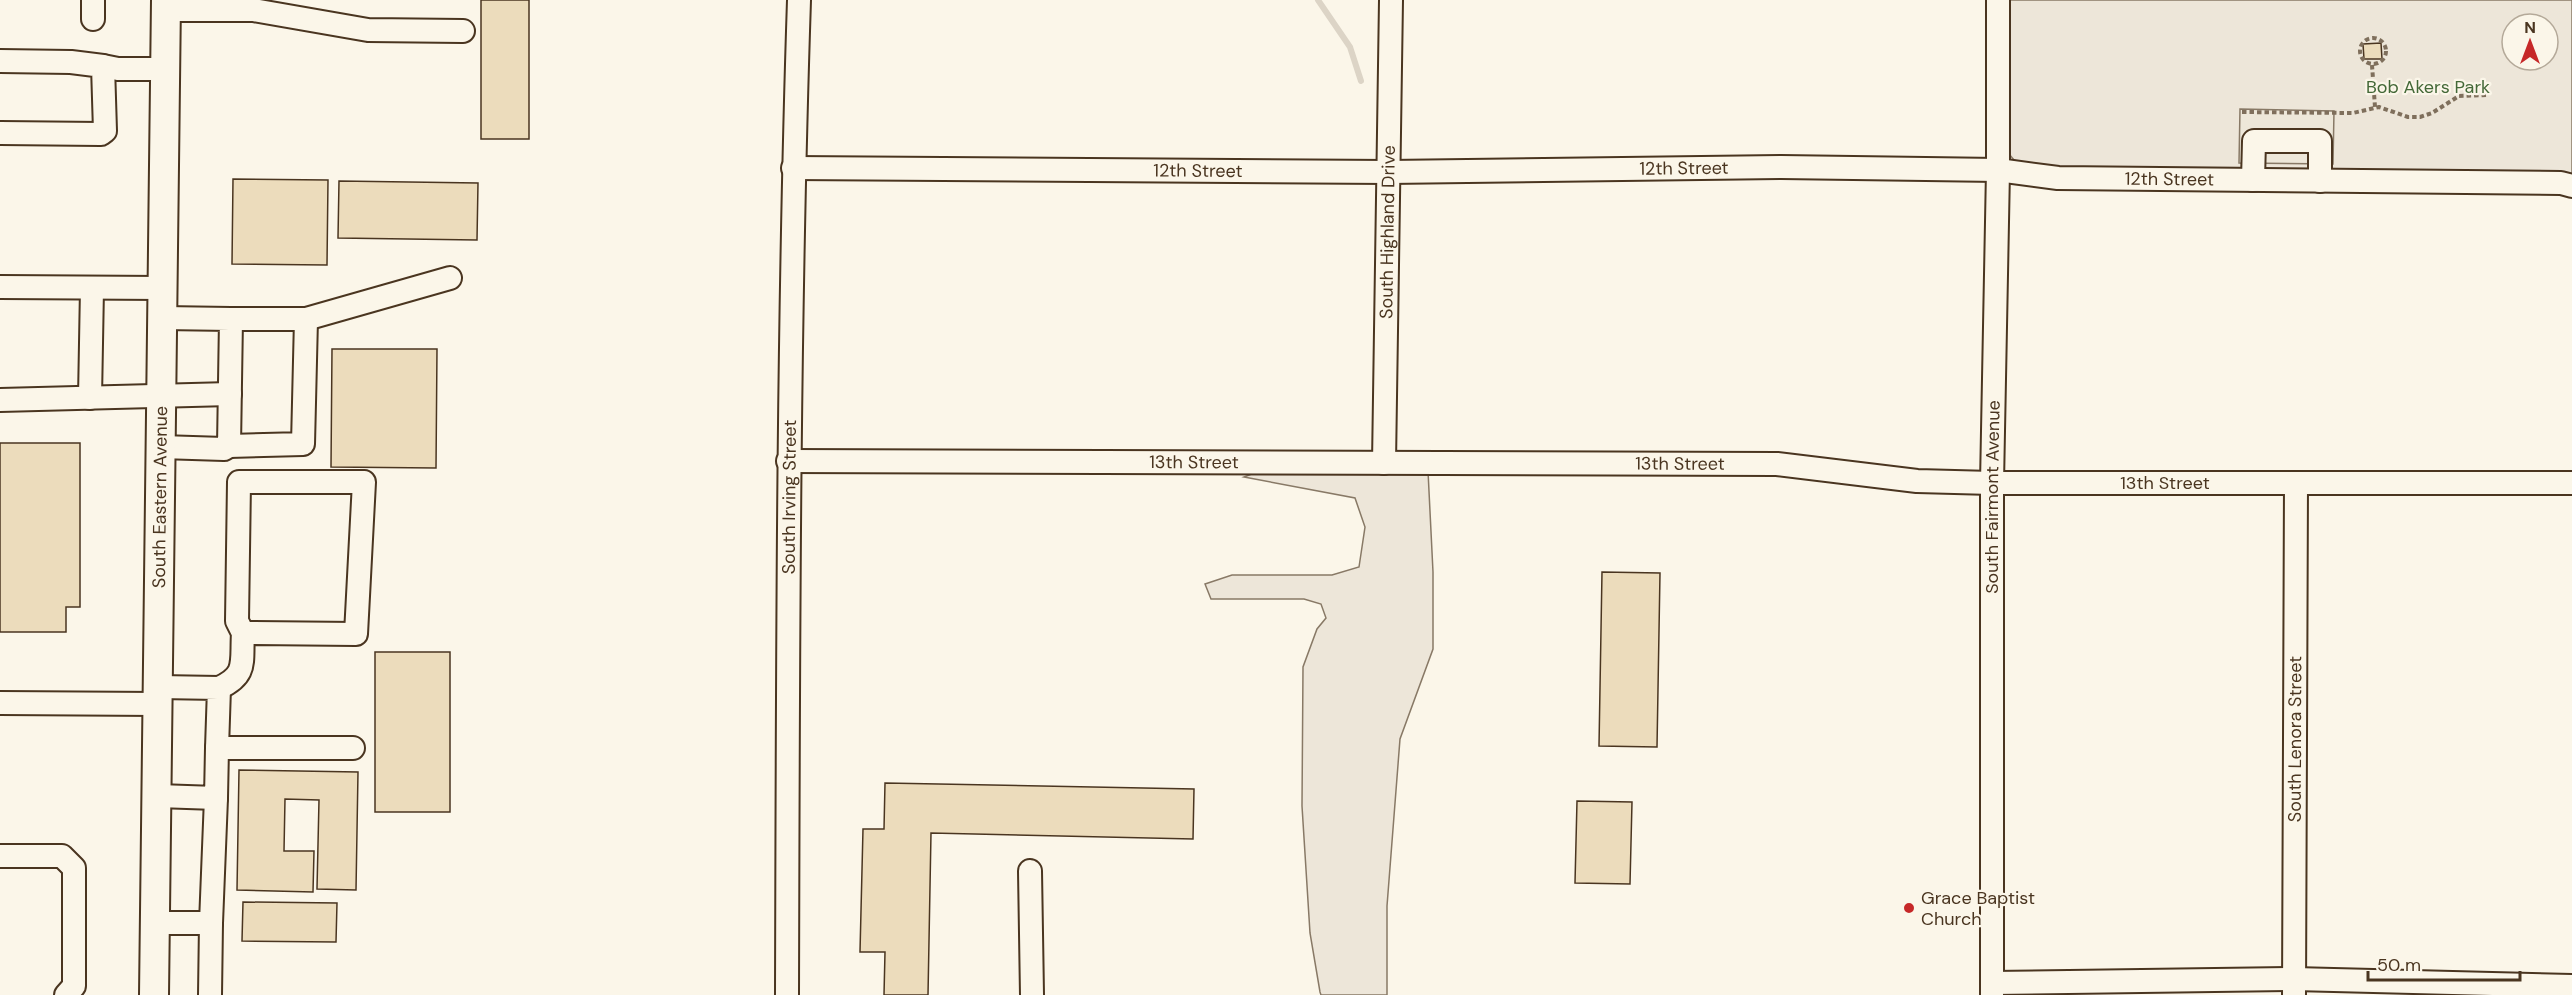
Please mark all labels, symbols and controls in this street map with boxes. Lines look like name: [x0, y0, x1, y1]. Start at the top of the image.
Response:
north arrow: [2500, 12, 2560, 72]
text: N: [2524, 17, 2536, 38]
park label: Bob Akers Park: [2366, 75, 2490, 99]
street label: South Highland Drive: [1374, 145, 1401, 319]
street label: 12th Street: [1639, 156, 1729, 181]
street label: 12th Street: [1153, 158, 1243, 183]
street label: 12th Street: [2125, 167, 2214, 192]
street label: South Fairmont Avenue: [1980, 400, 2006, 594]
street label: South Eastern Avenue: [147, 406, 173, 588]
street label: South Irving Street: [777, 420, 802, 574]
street label: 13th Street: [1149, 450, 1239, 474]
street label: 13th Street: [1635, 452, 1725, 476]
street label: 13th Street: [2120, 471, 2210, 495]
street label: South Lenora Street: [2283, 656, 2307, 822]
place label: Grace Baptist Church: [1921, 886, 2035, 931]
marker: Grace Baptist Church: [1902, 901, 1916, 915]
scale bar: [2368, 944, 2520, 982]
text: 50 m: [2377, 953, 2421, 977]

